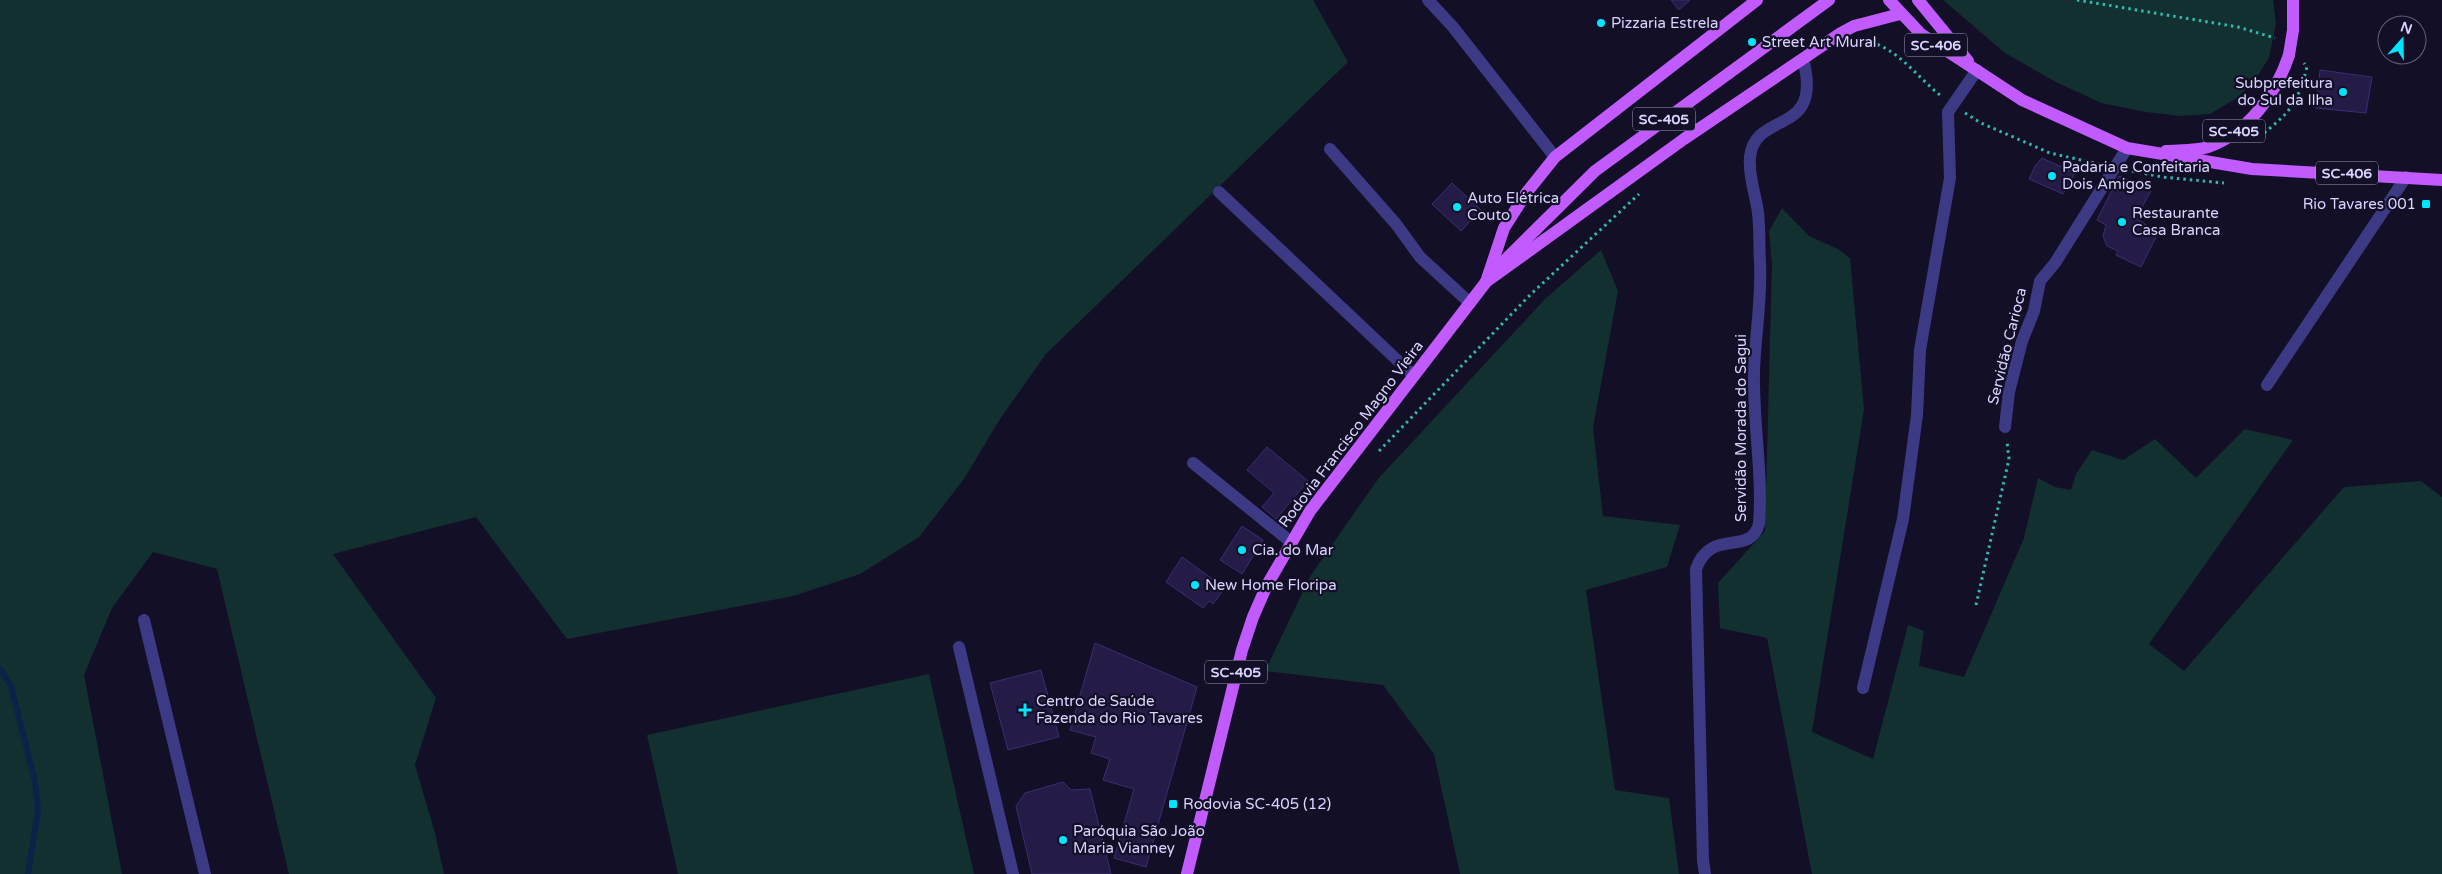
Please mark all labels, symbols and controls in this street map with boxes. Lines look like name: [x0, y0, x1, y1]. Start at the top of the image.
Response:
place label: Pizzaria Estrela: [1611, 14, 1718, 32]
north arrow: [2377, 15, 2427, 65]
marker: Pizzaria Estrela: [1595, 17, 1607, 29]
text: N: [2398, 18, 2414, 38]
place label: Street Art Mural: [1762, 33, 1877, 51]
road number: SC-406: [1905, 34, 1967, 56]
marker: Street Art Mural: [1746, 36, 1758, 48]
place label: Subprefeitura do Sul da Ilha: [2235, 74, 2333, 109]
marker: Subprefeitura do Sul da Ilha: [2337, 86, 2349, 98]
road number: SC-405: [1633, 108, 1695, 130]
road number: SC-405: [2203, 120, 2265, 142]
place label: Padaria e Confeitaria Dois Amigos: [2062, 158, 2210, 193]
road number: SC-406: [2316, 162, 2378, 184]
marker: Padaria e Confeitaria Dois Amigos: [2046, 170, 2058, 182]
place label: Auto Elétrica Couto: [1467, 189, 1559, 224]
place label: Rio Tavares 001: [2303, 195, 2416, 213]
marker: Rio Tavares 001: [2420, 198, 2432, 210]
marker: Auto Elétrica Couto: [1451, 201, 1463, 213]
place label: Restaurante Casa Branca: [2132, 204, 2220, 239]
marker: Restaurante Casa Branca: [2116, 216, 2128, 228]
street label: Servidão Carioca: [1984, 286, 2030, 406]
street label: Servidão Morada do Sagui: [1732, 334, 1750, 522]
street label: Rodovia Francisco Magno Vieira: [1275, 337, 1427, 531]
place label: Cia. do Mar: [1252, 541, 1334, 559]
marker: Cia. do Mar: [1236, 544, 1248, 556]
place label: New Home Floripa: [1205, 576, 1337, 594]
marker: New Home Floripa: [1189, 579, 1201, 591]
road number: SC-405: [1205, 660, 1267, 684]
place label: Centro de Saúde Fazenda do Rio Tavares: [1036, 692, 1203, 727]
marker: Centro de Saúde Fazenda do Rio Tavares: [1018, 703, 1032, 717]
place label: Rodovia SC-405 (12): [1183, 795, 1331, 813]
marker: Rodovia SC-405 (12): [1167, 798, 1179, 810]
place label: Paróquia São João Maria Vianney: [1073, 822, 1205, 857]
marker: Paróquia São João Maria Vianney: [1057, 834, 1069, 846]

